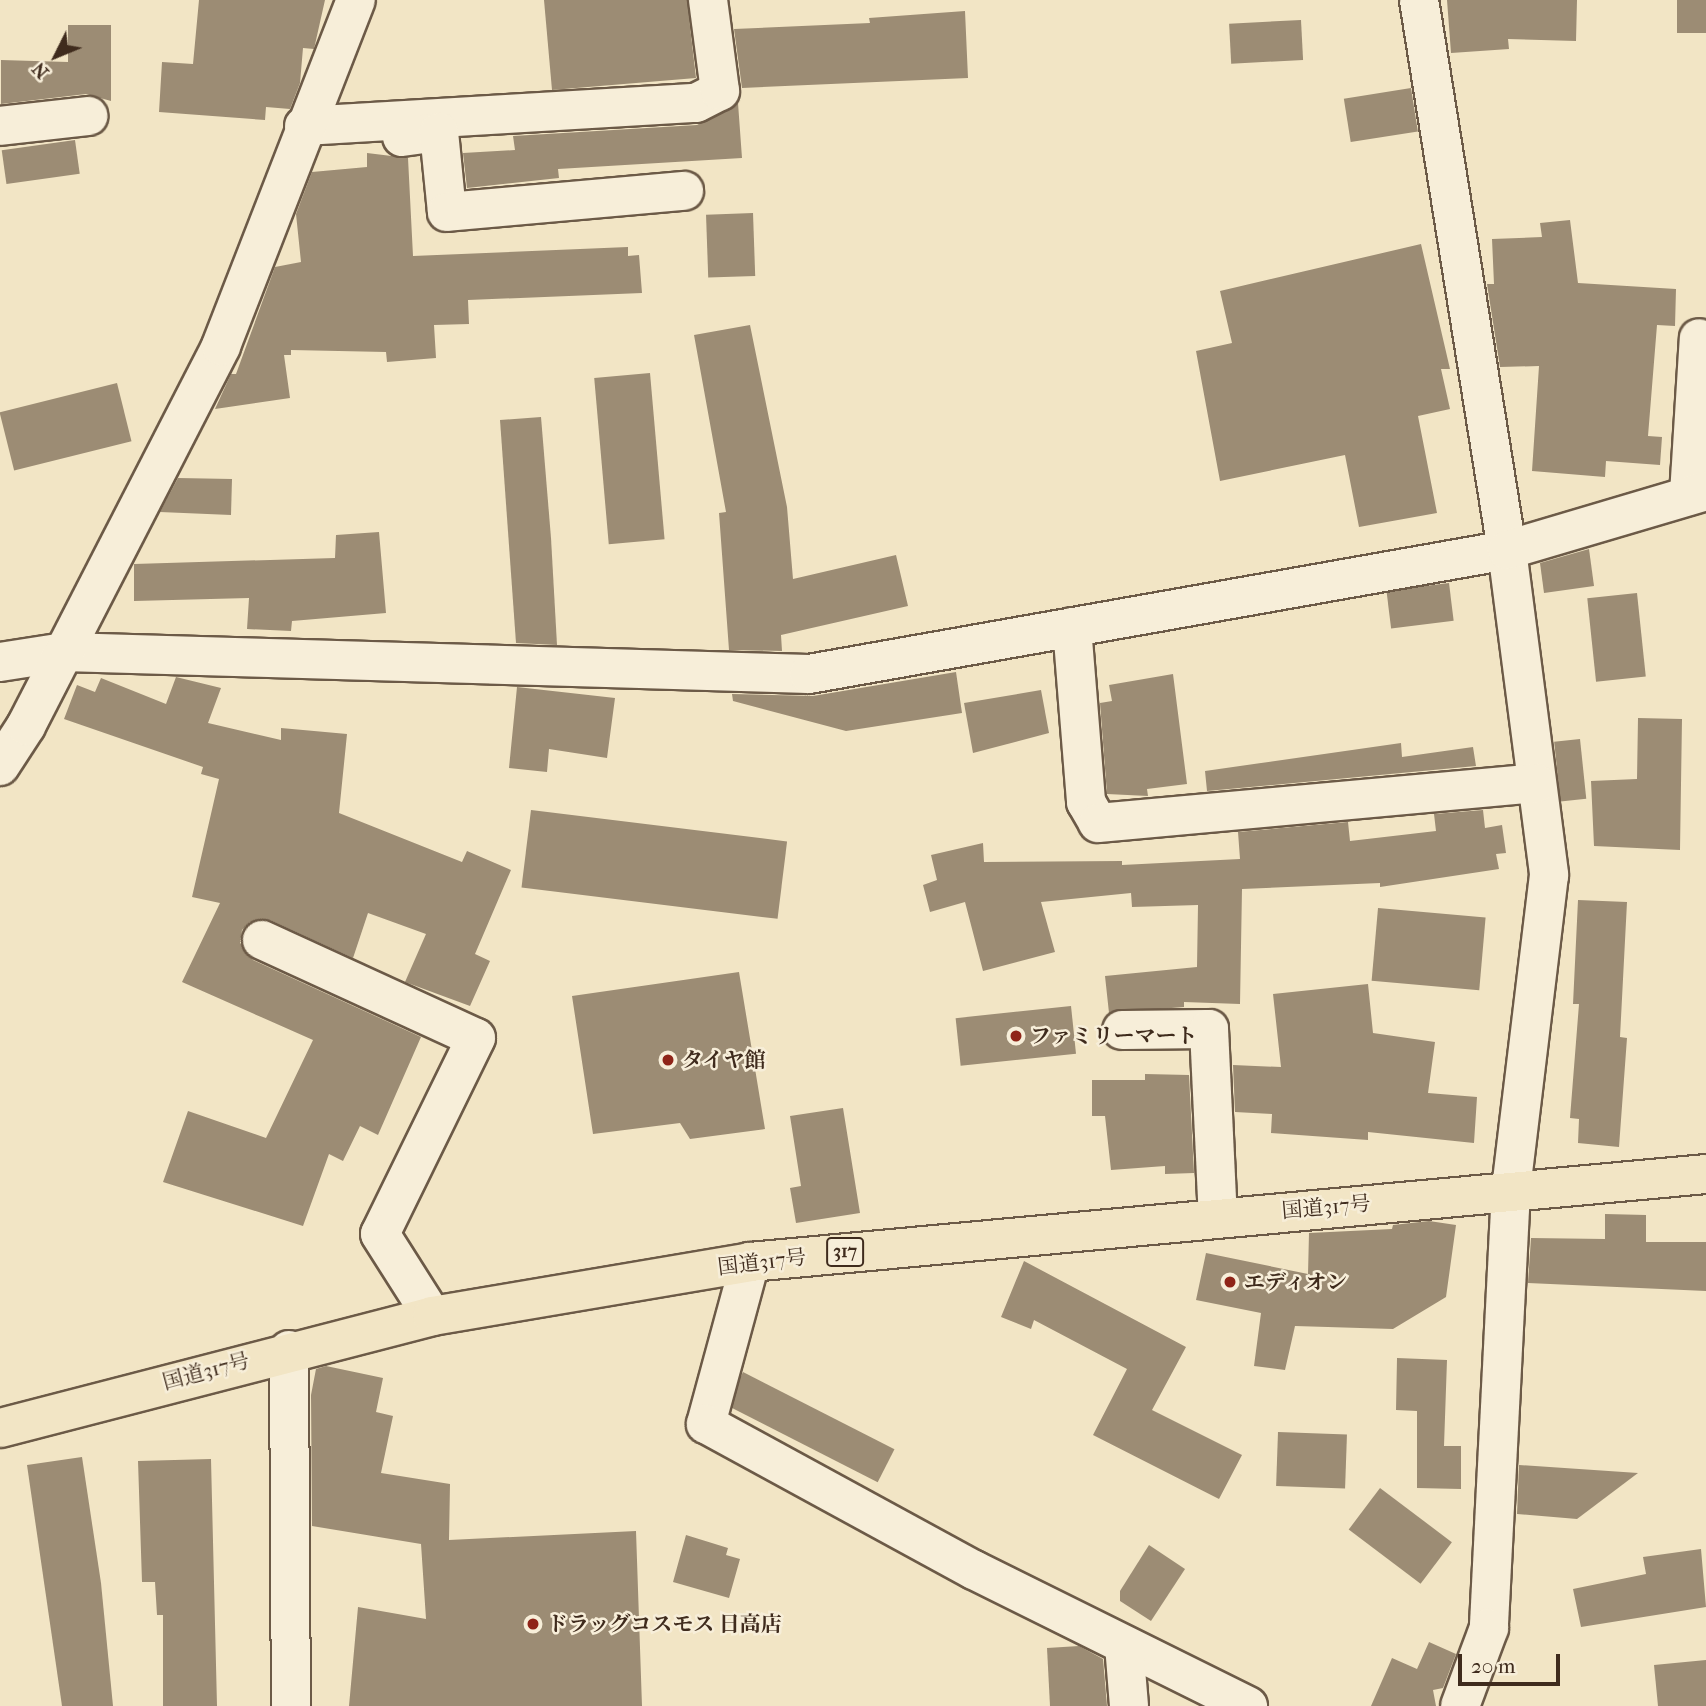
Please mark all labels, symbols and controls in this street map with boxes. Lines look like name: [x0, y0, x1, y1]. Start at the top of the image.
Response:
north arrow: [21, 21, 91, 91]
text: N: [28, 58, 54, 83]
place label: ファミリーマート: [1030, 1023, 1198, 1049]
marker: ファミリーマート: [1008, 1028, 1024, 1044]
place label: タイヤ館: [682, 1047, 766, 1073]
marker: タイヤ館: [660, 1052, 676, 1068]
street label: 国道317号: [1280, 1191, 1372, 1223]
road number: 317: [826, 1236, 864, 1268]
street label: 国道317号: [716, 1244, 808, 1280]
place label: エディオン: [1244, 1269, 1349, 1295]
marker: エディオン: [1222, 1274, 1238, 1290]
street label: 国道317号: [160, 1347, 252, 1395]
place label: ドラッグコスモス 日高店: [547, 1611, 783, 1637]
marker: ドラッグコスモス 日高店: [525, 1616, 541, 1632]
scale bar: [1461, 1640, 1562, 1684]
text: 20 m: [1471, 1654, 1515, 1678]

